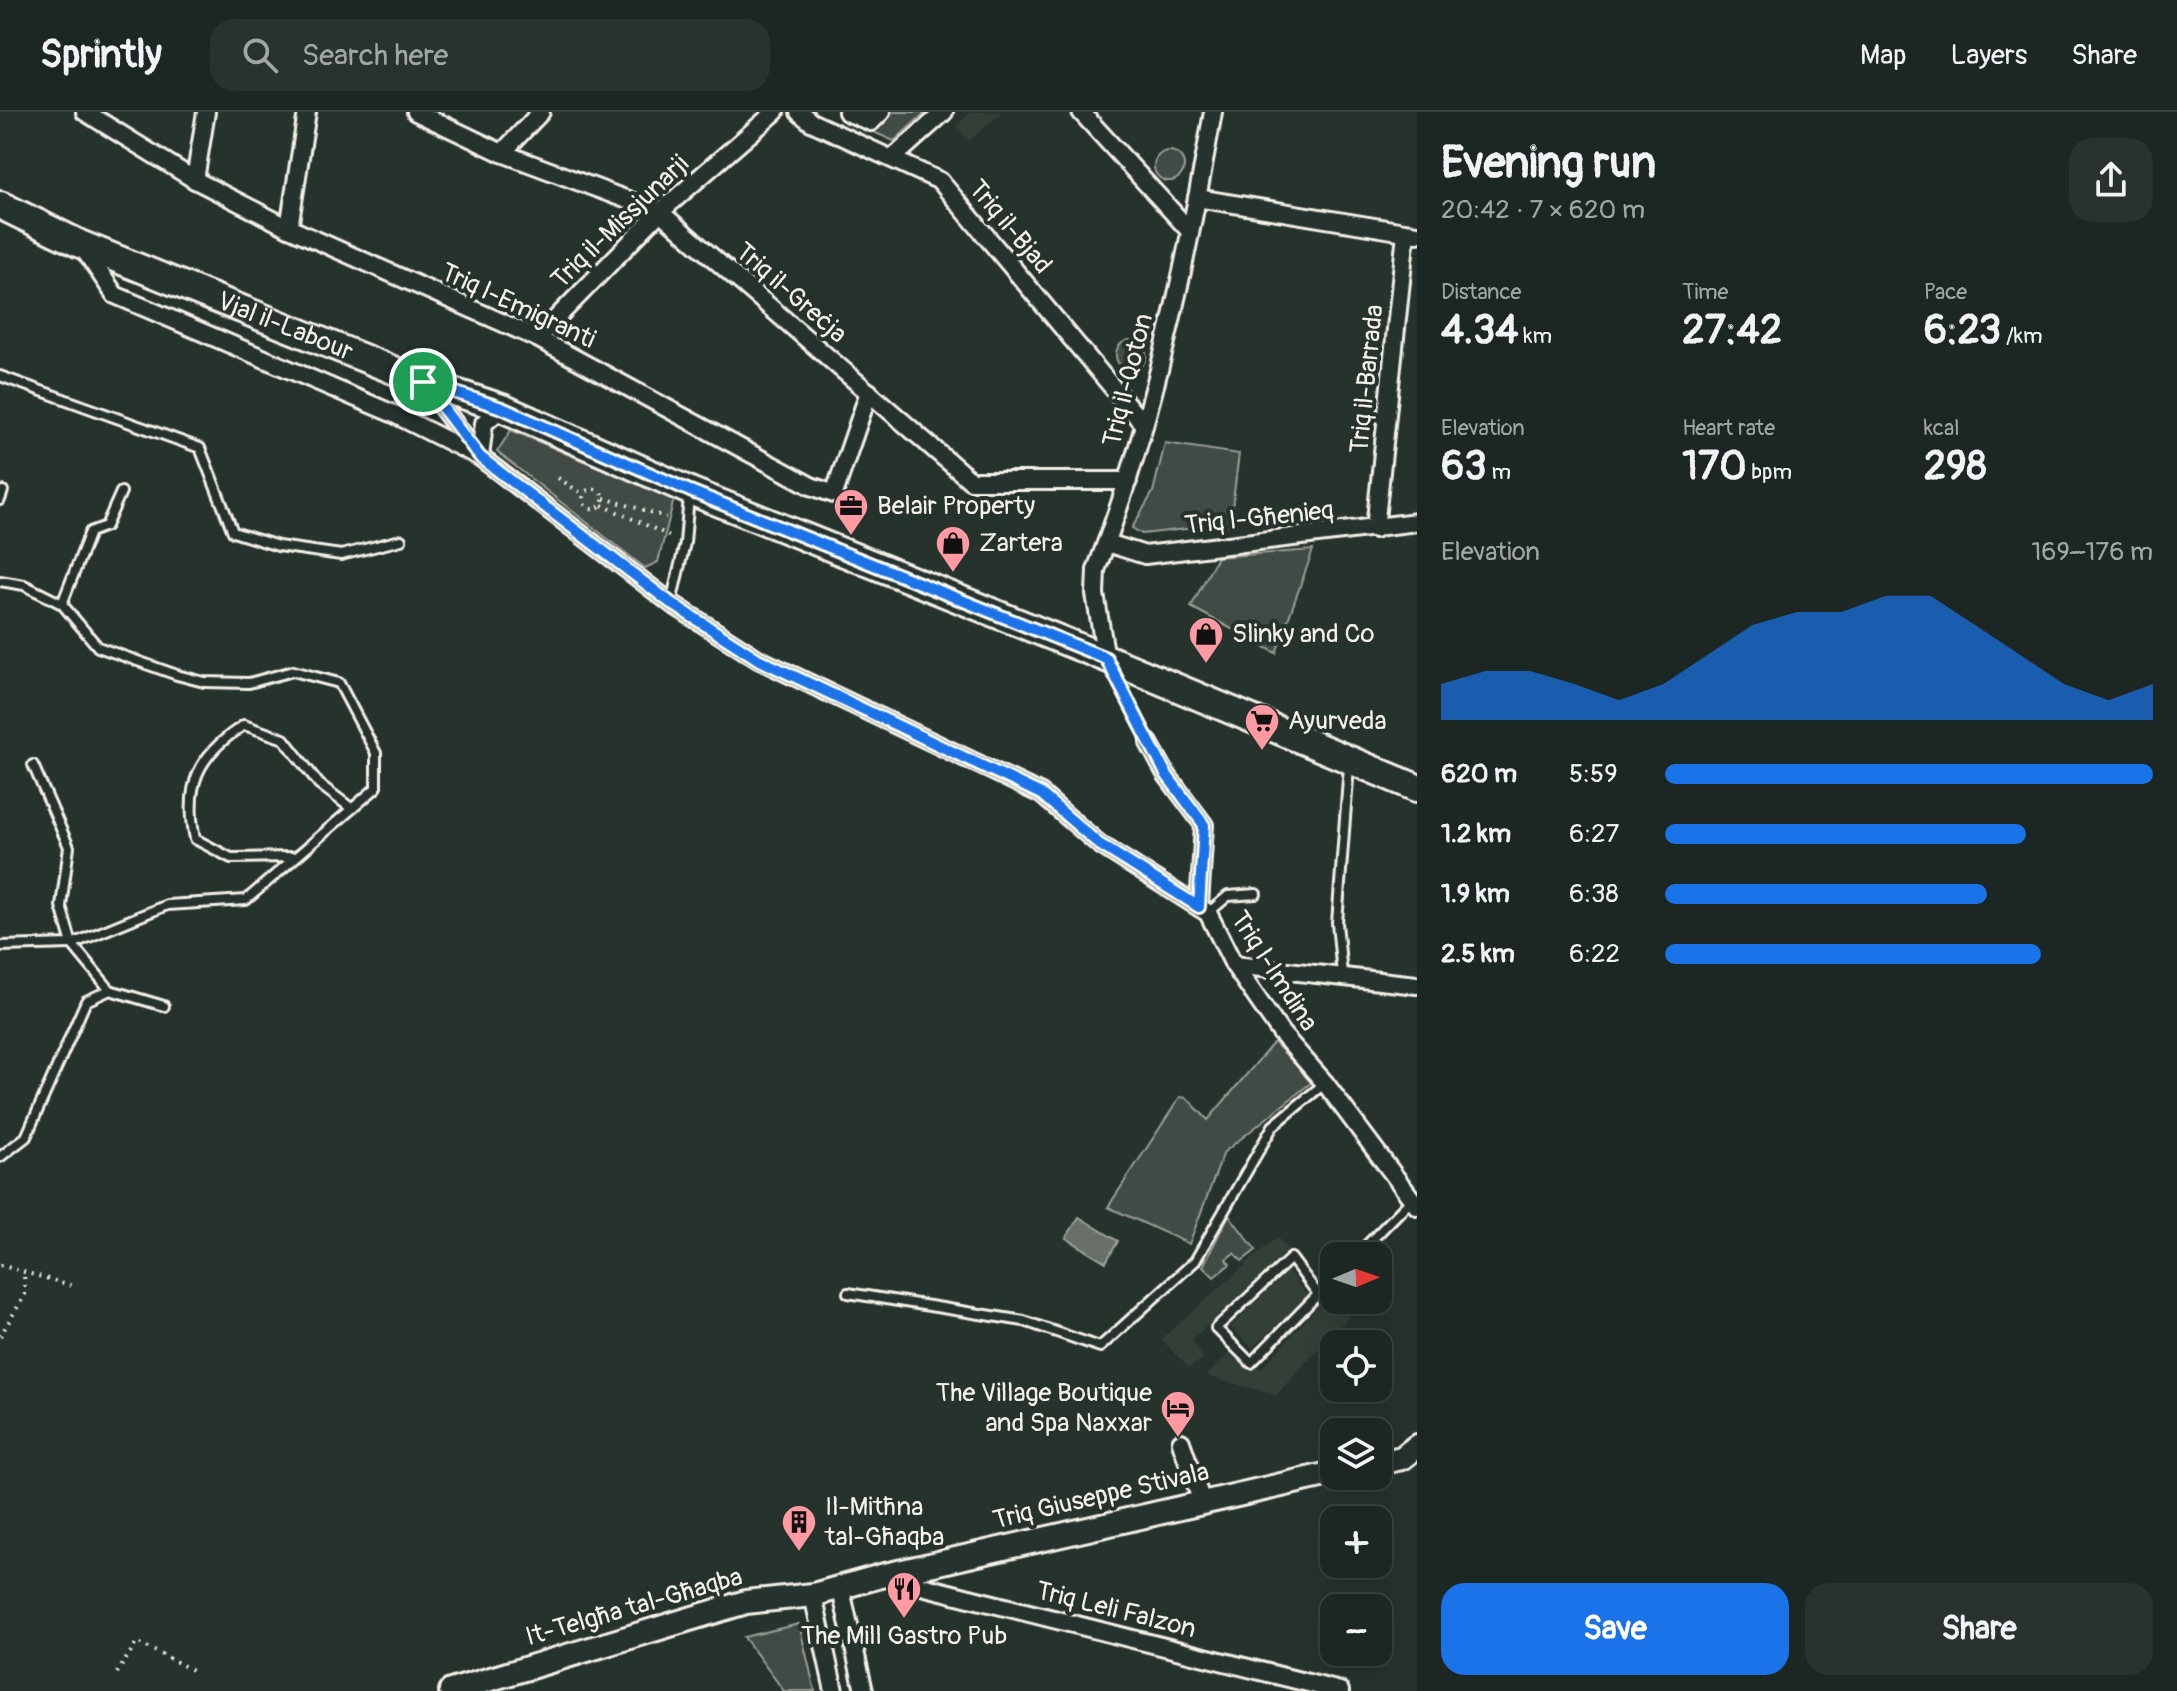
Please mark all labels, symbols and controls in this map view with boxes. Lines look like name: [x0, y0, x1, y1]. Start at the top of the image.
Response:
search box: [210, 19, 770, 91]
text: Sprintly: [40, 31, 162, 79]
icon: search: [238, 33, 282, 77]
text: Search here: [302, 37, 448, 74]
text: Map: [1860, 38, 1906, 73]
text: Layers: [1950, 38, 2027, 73]
text: Share: [2071, 38, 2137, 73]
text: Evening run: [1441, 136, 1656, 191]
button: share: [2069, 138, 2153, 222]
street label: Triq il-Missjunarji: [544, 148, 696, 296]
street label: Triq il-Bjad: [961, 174, 1059, 280]
text: 20:42 · 7 × 620 m: [1441, 194, 1645, 226]
street label: Triq il-Greċja: [729, 236, 853, 350]
street label: Triq l-Emigranti: [436, 256, 600, 356]
text: Distance: [1441, 278, 1521, 306]
text: Time: [1682, 278, 1728, 306]
text: Pace: [1924, 278, 1967, 306]
street label: Vjal il-Labour: [213, 285, 358, 368]
street label: Triq il-Barrada: [1343, 303, 1391, 455]
text: 4.34: [1441, 306, 1518, 355]
text: 27:42: [1682, 306, 1782, 355]
text: 6:23: [1924, 306, 2001, 355]
street label: Triq il-Qoton: [1096, 310, 1160, 450]
text: km: [1518, 322, 1552, 350]
text: /km: [2001, 322, 2043, 350]
pin: [389, 348, 457, 416]
icon: arrive: [401, 360, 445, 404]
text: Elevation: [1441, 414, 1525, 442]
text: Heart rate: [1682, 414, 1775, 442]
text: kcal: [1924, 414, 1959, 442]
text: 63: [1441, 442, 1487, 491]
text: 170: [1682, 442, 1746, 491]
text: 298: [1924, 442, 1987, 491]
text: m: [1487, 458, 1511, 486]
text: bpm: [1746, 458, 1792, 486]
office icon: Belair Property: [832, 487, 870, 537]
place label: Belair Property: [877, 490, 1035, 522]
street label: Triq l-Għenieq: [1183, 494, 1335, 542]
shop icon: Zartera: [934, 524, 972, 574]
place label: Zartera: [979, 527, 1063, 559]
text: Elevation: [1441, 536, 1540, 568]
text: 169–176 m: [2031, 536, 2153, 568]
shop icon: Slinky and Co: [1187, 615, 1225, 665]
place label: Slinky and Co: [1232, 618, 1374, 650]
supermarket icon: Ayurveda: [1243, 702, 1281, 752]
place label: Ayurveda: [1288, 705, 1387, 737]
text: 620 m: [1441, 758, 1517, 790]
text: 5:59: [1569, 758, 1618, 790]
text: 1.2 km: [1441, 818, 1511, 850]
text: 6:27: [1569, 818, 1619, 850]
text: 1.9 km: [1441, 878, 1510, 910]
text: 6:38: [1569, 878, 1619, 910]
street label: Triq l-Imdina: [1223, 905, 1325, 1037]
text: 2.5 km: [1441, 938, 1515, 970]
text: 6:22: [1569, 938, 1620, 970]
north arrow: [1320, 1242, 1392, 1314]
map controls: [1320, 1242, 1392, 1666]
button: locate: [1320, 1330, 1392, 1402]
place label: The Village Boutique and Spa Naxxar: [936, 1377, 1153, 1439]
hotel icon: The Village Boutique and Spa Naxxar: [1159, 1389, 1197, 1439]
button: layers: [1320, 1418, 1392, 1490]
street label: Triq Giuseppe Stivala: [990, 1456, 1212, 1536]
place label: Il-Mitħna tal-Għaqba: [824, 1491, 944, 1553]
building icon: Il-Mitħna tal-Għaqba: [780, 1503, 818, 1553]
button: +: [1320, 1506, 1392, 1578]
street label: It-Telgħa tal-Għaqba: [522, 1561, 746, 1653]
restaurant icon: The Mill Gastro Pub: [885, 1570, 923, 1620]
street label: Triq Leli Falzon: [1033, 1575, 1199, 1645]
button: Save: [1441, 1583, 1789, 1675]
button: Share: [1805, 1583, 2153, 1675]
button: −: [1320, 1594, 1392, 1666]
place label: The Mill Gastro Pub: [801, 1620, 1007, 1652]

